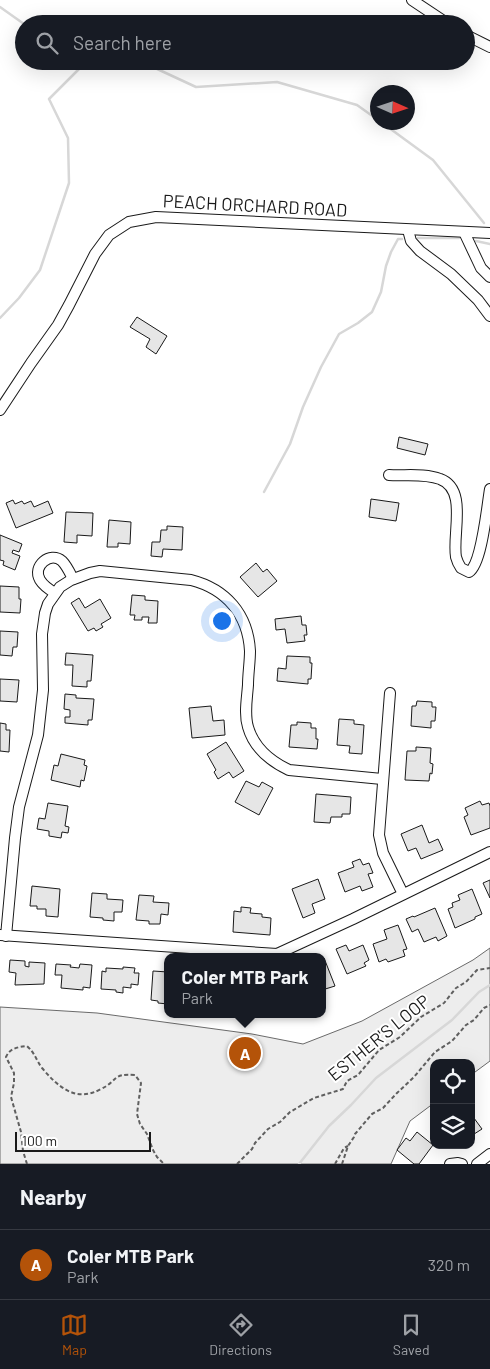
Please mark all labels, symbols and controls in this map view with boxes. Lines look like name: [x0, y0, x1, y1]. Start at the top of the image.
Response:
search box: [15, 15, 475, 70]
icon: search: [33, 29, 61, 57]
text: Search here: [73, 31, 172, 54]
north arrow: [370, 85, 415, 130]
street label: PEACH ORCHARD ROAD: [162, 189, 348, 221]
your location: [209, 608, 235, 634]
popup: [164, 953, 326, 1018]
text: Coler MTB Park: [181, 965, 309, 988]
text: Park: [181, 988, 213, 1007]
street label: ESTHER'S LOOP: [323, 989, 434, 1085]
pin: A: [229, 1034, 261, 1072]
map controls: [430, 1059, 475, 1149]
button: locate: [430, 1059, 475, 1104]
button: layers: [430, 1104, 475, 1149]
scale bar: [15, 1129, 151, 1152]
text: 100 m: [22, 1132, 57, 1149]
text: Nearby: [20, 1184, 86, 1209]
text: Coler MTB Park: [67, 1244, 194, 1267]
text: A: [31, 1255, 41, 1274]
text: 320 m: [428, 1255, 470, 1274]
text: Park: [67, 1267, 98, 1286]
tab: Map: [60, 1311, 88, 1358]
tab: Directions: [209, 1311, 272, 1358]
tab: Saved: [393, 1311, 430, 1358]

